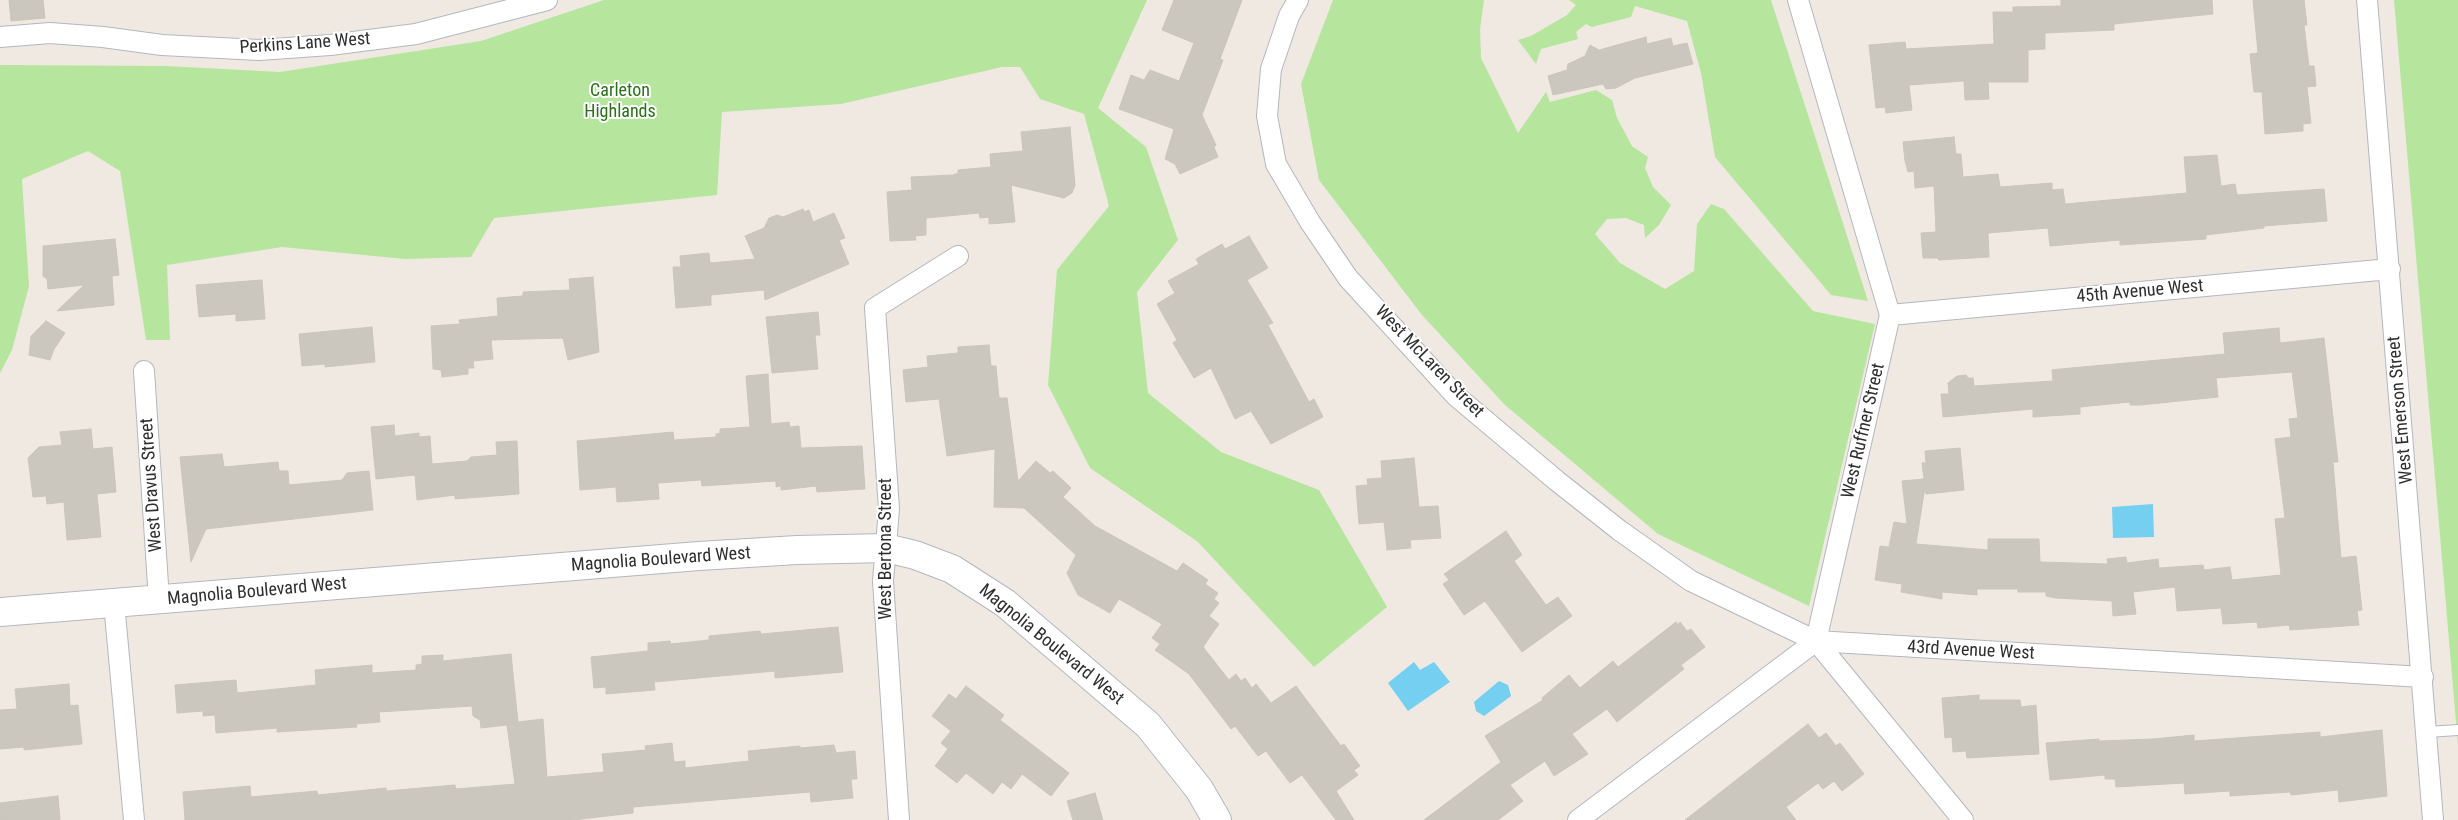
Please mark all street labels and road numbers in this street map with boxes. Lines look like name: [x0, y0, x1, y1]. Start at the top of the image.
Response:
street label: Perkins Lane West: [239, 29, 371, 59]
street label: 45th Avenue West: [2076, 276, 2204, 308]
street label: West McLaren Street: [1370, 301, 1488, 423]
street label: West Emerson Street: [2384, 335, 2418, 485]
street label: West Ruffner Street: [1838, 361, 1890, 501]
street label: West Dravus Street: [137, 417, 167, 553]
street label: West Bertona Street: [875, 478, 897, 620]
street label: Magnolia Boulevard West: [571, 543, 751, 577]
street label: Magnolia Boulevard West: [166, 573, 348, 611]
street label: Magnolia Boulevard West: [974, 580, 1128, 710]
street label: 43rd Avenue West: [1907, 637, 2035, 665]

